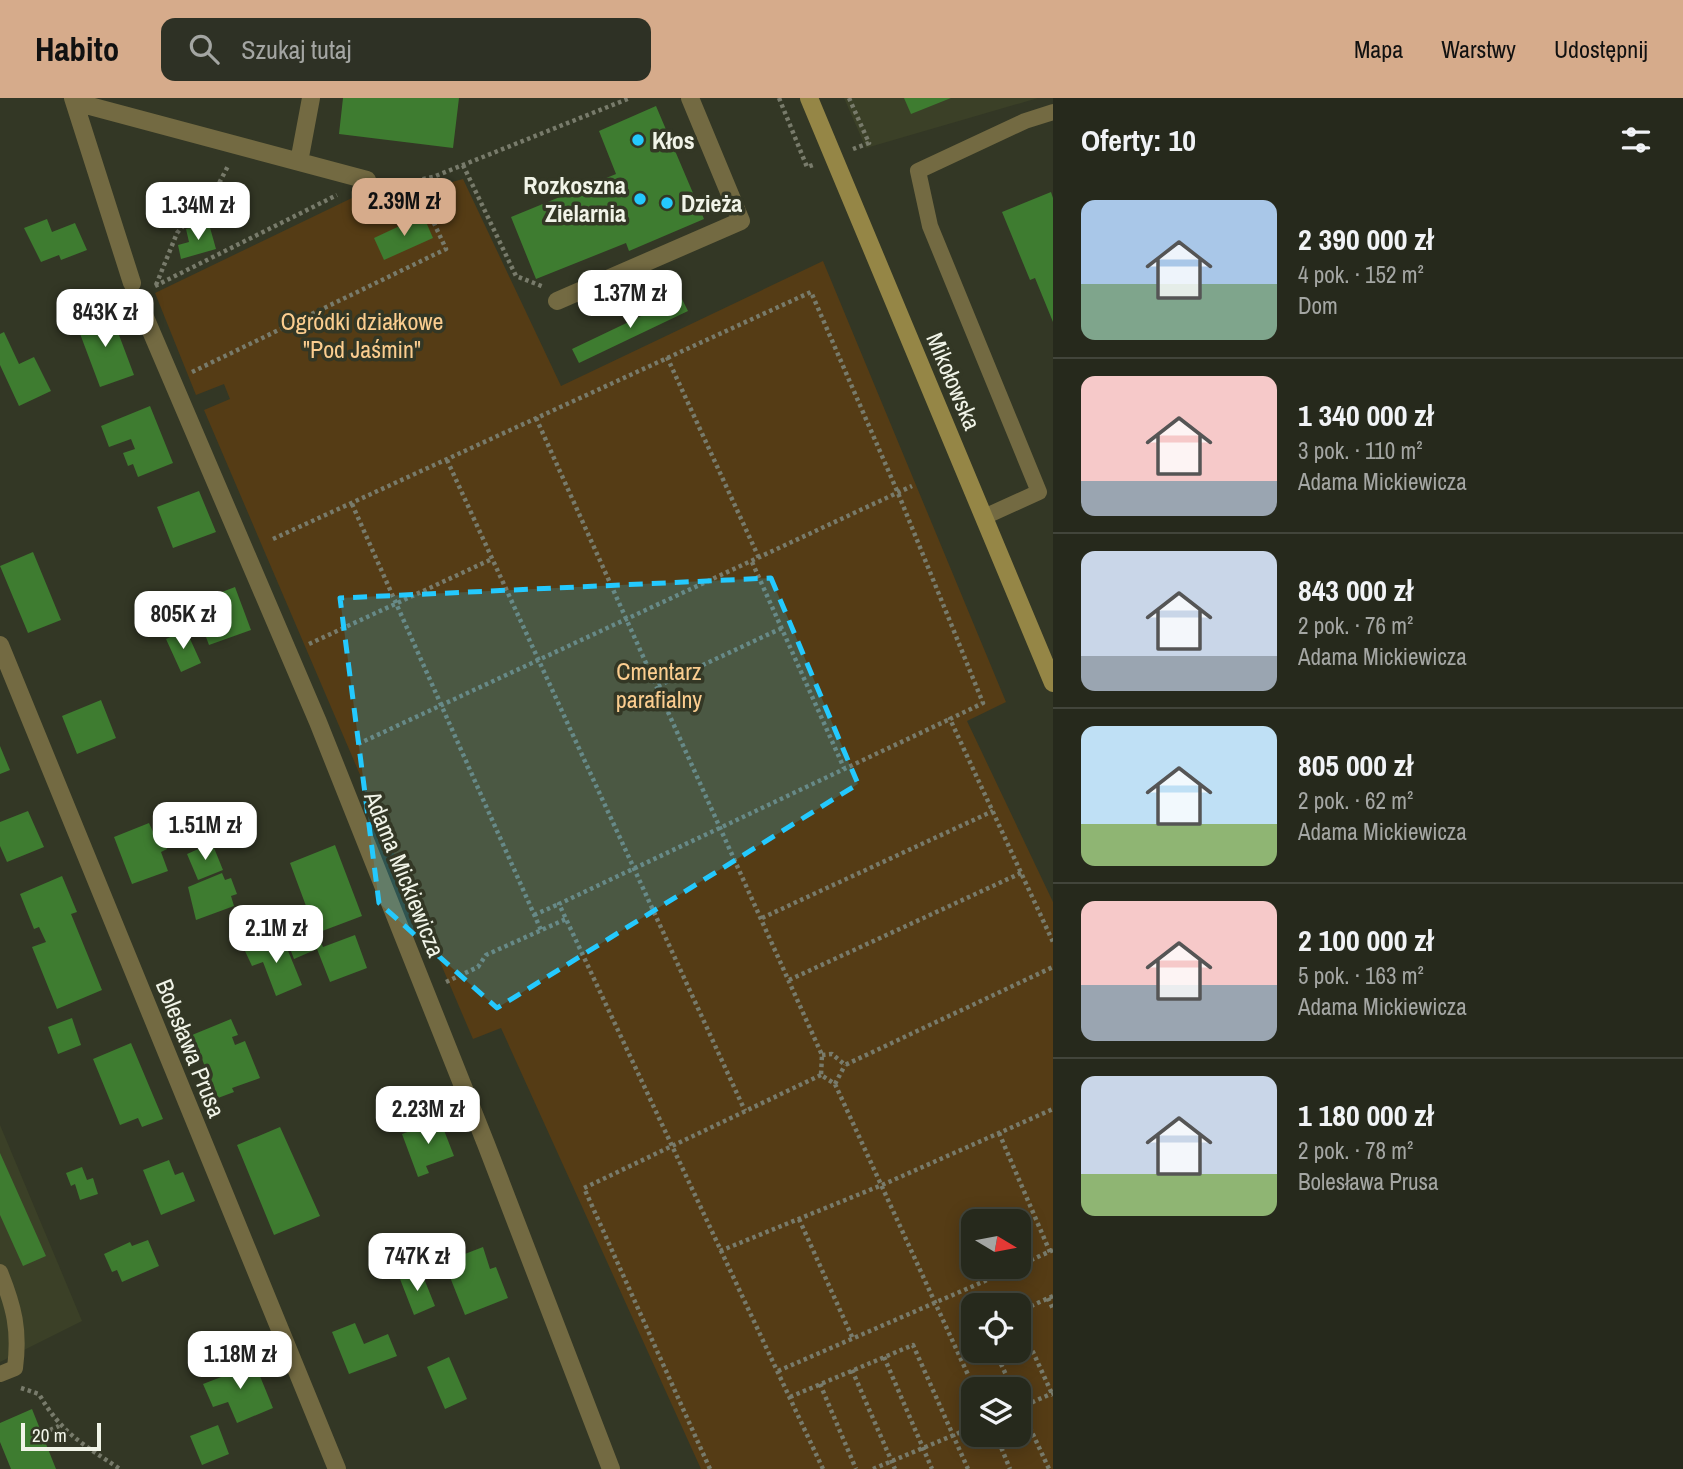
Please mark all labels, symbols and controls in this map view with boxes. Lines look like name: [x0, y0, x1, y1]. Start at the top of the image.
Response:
search box: [161, 18, 651, 81]
text: Habito: [35, 27, 119, 71]
icon: search: [185, 30, 223, 68]
text: Szukaj tutaj: [241, 32, 351, 67]
text: Mapa: [1354, 33, 1403, 65]
text: Warstwy: [1441, 33, 1516, 65]
text: Udostępnij: [1554, 33, 1648, 65]
text: Oferty: 10: [1081, 120, 1196, 160]
icon: filters: [1617, 121, 1655, 159]
place label: Kłos: [652, 124, 695, 156]
marker: Kłos: [630, 132, 646, 148]
place label: Rozkoszna Zielarnia: [523, 169, 626, 229]
pin: 2.39M zł: [332, 178, 476, 238]
pin: 1.34M zł: [126, 183, 270, 242]
text: 2.39M zł: [368, 185, 440, 216]
place label: Dzieża: [681, 187, 742, 219]
text: 1.34M zł: [162, 189, 234, 220]
marker: Rozkoszna Zielarnia: [632, 191, 648, 207]
marker: Dzieża: [659, 195, 675, 211]
text: 2 390 000 zł: [1298, 219, 1433, 259]
icon: home: [1137, 228, 1221, 312]
text: 4 pok. · 152 m²: [1298, 259, 1424, 290]
pin: 1.37M zł: [558, 271, 702, 330]
text: 1.37M zł: [594, 277, 666, 308]
pin: 843K zł: [40, 289, 170, 349]
text: Dom: [1298, 290, 1338, 321]
text: 843K zł: [73, 296, 138, 327]
park label: Ogródki działkowe "Pod Jaśmin": [281, 305, 443, 365]
street label: Mikołowska: [919, 327, 989, 435]
text: 1 340 000 zł: [1298, 395, 1433, 435]
icon: home: [1137, 404, 1221, 488]
text: 3 pok. · 110 m²: [1298, 435, 1422, 466]
text: Adama Mickiewicza: [1298, 466, 1467, 497]
text: 843 000 zł: [1298, 570, 1413, 610]
icon: home: [1137, 579, 1221, 663]
pin: 805K zł: [118, 592, 248, 651]
text: 805K zł: [151, 598, 216, 629]
text: 2 pok. · 76 m²: [1298, 610, 1413, 641]
text: Adama Mickiewicza: [1298, 641, 1467, 672]
park label: Cmentarz parafialny: [616, 655, 702, 715]
text: 805 000 zł: [1298, 745, 1413, 785]
icon: home: [1137, 754, 1221, 838]
street label: Adama Mickiewicza: [357, 785, 453, 962]
text: 2 pok. · 62 m²: [1298, 785, 1413, 816]
pin: 1.51M zł: [133, 802, 277, 862]
text: 1.51M zł: [169, 809, 241, 840]
text: Adama Mickiewicza: [1298, 816, 1467, 847]
pin: 2.1M zł: [211, 906, 341, 965]
text: 2.1M zł: [245, 912, 307, 943]
text: 2 100 000 zł: [1298, 920, 1433, 960]
icon: home: [1137, 929, 1221, 1013]
text: 5 pok. · 163 m²: [1298, 960, 1424, 991]
street label: Bolesława Prusa: [149, 974, 233, 1122]
text: Adama Mickiewicza: [1298, 991, 1467, 1022]
pin: 2.23M zł: [356, 1086, 500, 1146]
text: 2.23M zł: [392, 1093, 464, 1124]
text: 1 180 000 zł: [1298, 1095, 1433, 1135]
icon: home: [1137, 1104, 1221, 1188]
text: 2 pok. · 78 m²: [1298, 1135, 1413, 1166]
text: Bolesława Prusa: [1298, 1166, 1438, 1197]
north arrow: [961, 1209, 1031, 1279]
map controls: [961, 1209, 1031, 1447]
pin: 747K zł: [352, 1234, 482, 1293]
text: 747K zł: [385, 1240, 450, 1271]
button: locate: [961, 1293, 1031, 1363]
pin: 1.18M zł: [168, 1332, 312, 1391]
text: 1.18M zł: [204, 1338, 276, 1369]
button: layers: [961, 1377, 1031, 1447]
scale bar: [21, 1420, 102, 1452]
text: 20 m: [32, 1422, 67, 1448]

